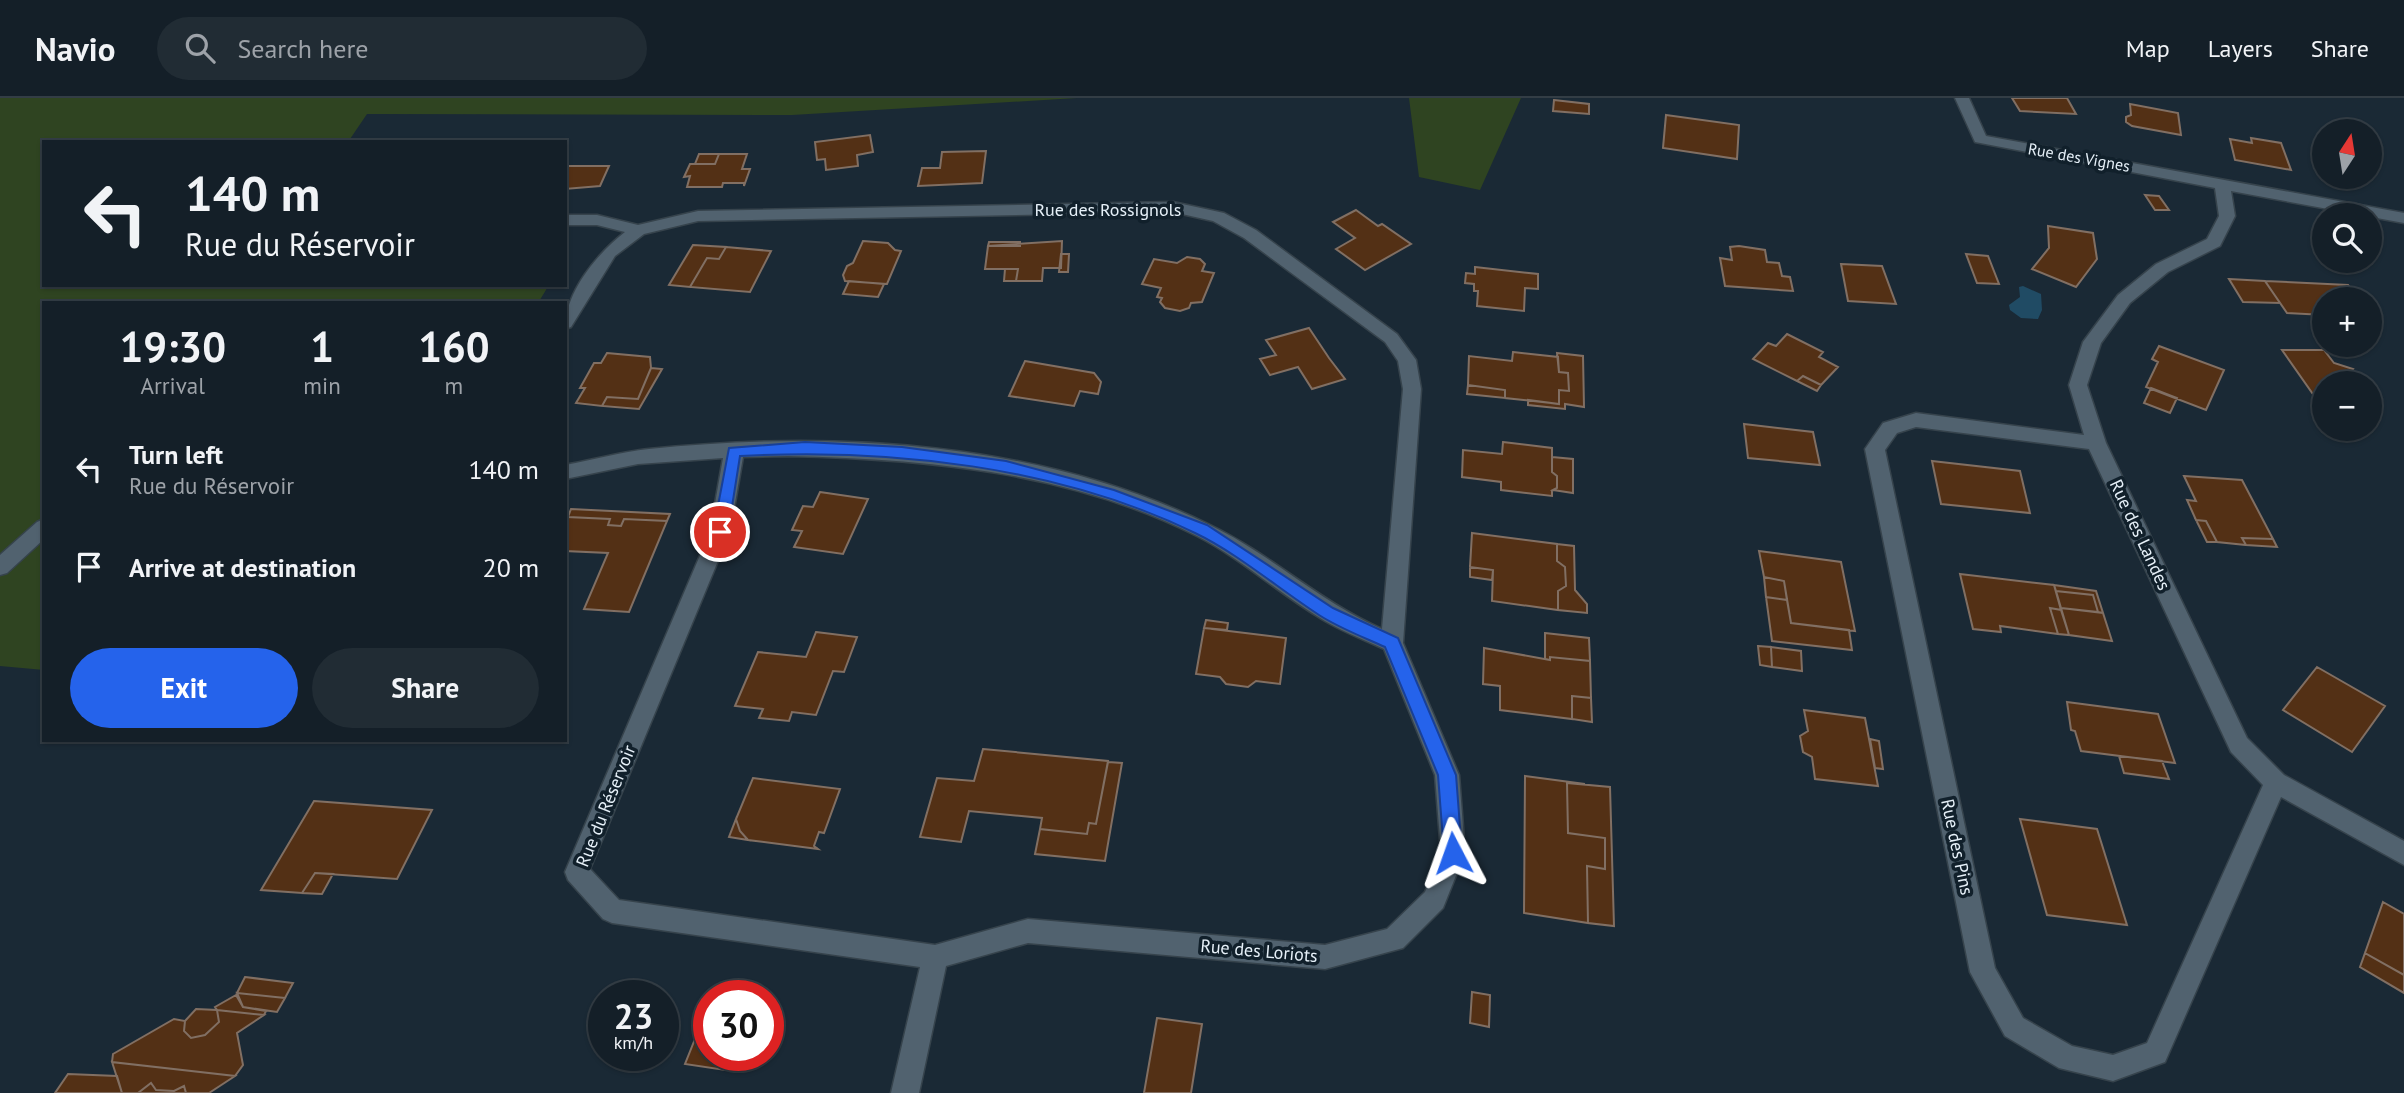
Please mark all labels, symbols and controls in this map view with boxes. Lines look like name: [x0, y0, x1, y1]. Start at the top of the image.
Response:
search box: [157, 17, 647, 80]
text: Navio: [35, 27, 115, 70]
icon: search: [181, 29, 219, 67]
text: Search here: [237, 32, 369, 65]
text: Map: [2126, 33, 2170, 64]
text: Layers: [2208, 33, 2273, 64]
text: Share: [2311, 33, 2369, 64]
north arrow: [2312, 119, 2382, 189]
map controls: [2312, 119, 2382, 441]
street label: Rue des Vignes: [2026, 138, 2132, 176]
text: 140 m: [185, 161, 320, 225]
icon: left: [70, 168, 161, 259]
street label: Rue des Rossignols: [1035, 198, 1181, 221]
button: search: [2312, 203, 2382, 273]
text: Rue du Réservoir: [185, 223, 415, 265]
button: +: [2312, 287, 2382, 357]
text: 19:30: [119, 319, 226, 374]
text: 1: [310, 319, 334, 374]
text: 160: [418, 319, 490, 374]
text: Arrival: [140, 371, 205, 400]
text: min: [303, 371, 341, 400]
text: m: [445, 371, 463, 400]
button: −: [2312, 371, 2382, 441]
text: Turn left: [129, 438, 223, 471]
icon: left: [70, 450, 108, 488]
text: 140 m: [468, 453, 539, 486]
text: Rue du Réservoir: [129, 471, 294, 500]
street label: Rue des Landes: [2105, 476, 2176, 594]
pin: [690, 502, 750, 562]
icon: arrive: [701, 513, 739, 551]
icon: arrive: [70, 548, 108, 586]
text: Arrive at destination: [129, 551, 356, 584]
text: 20 m: [483, 551, 539, 584]
button: Exit: [70, 648, 298, 728]
button: Share: [312, 648, 539, 728]
street label: Rue du Réservoir: [571, 742, 640, 870]
street label: Rue des Pins: [1936, 797, 1979, 897]
position arrow: [1416, 816, 1490, 890]
street label: Rue des Loriots: [1199, 934, 1319, 967]
speed limit sign: 30: [693, 980, 784, 1071]
text: 23: [614, 993, 653, 1039]
text: km/h: [614, 1031, 653, 1054]

